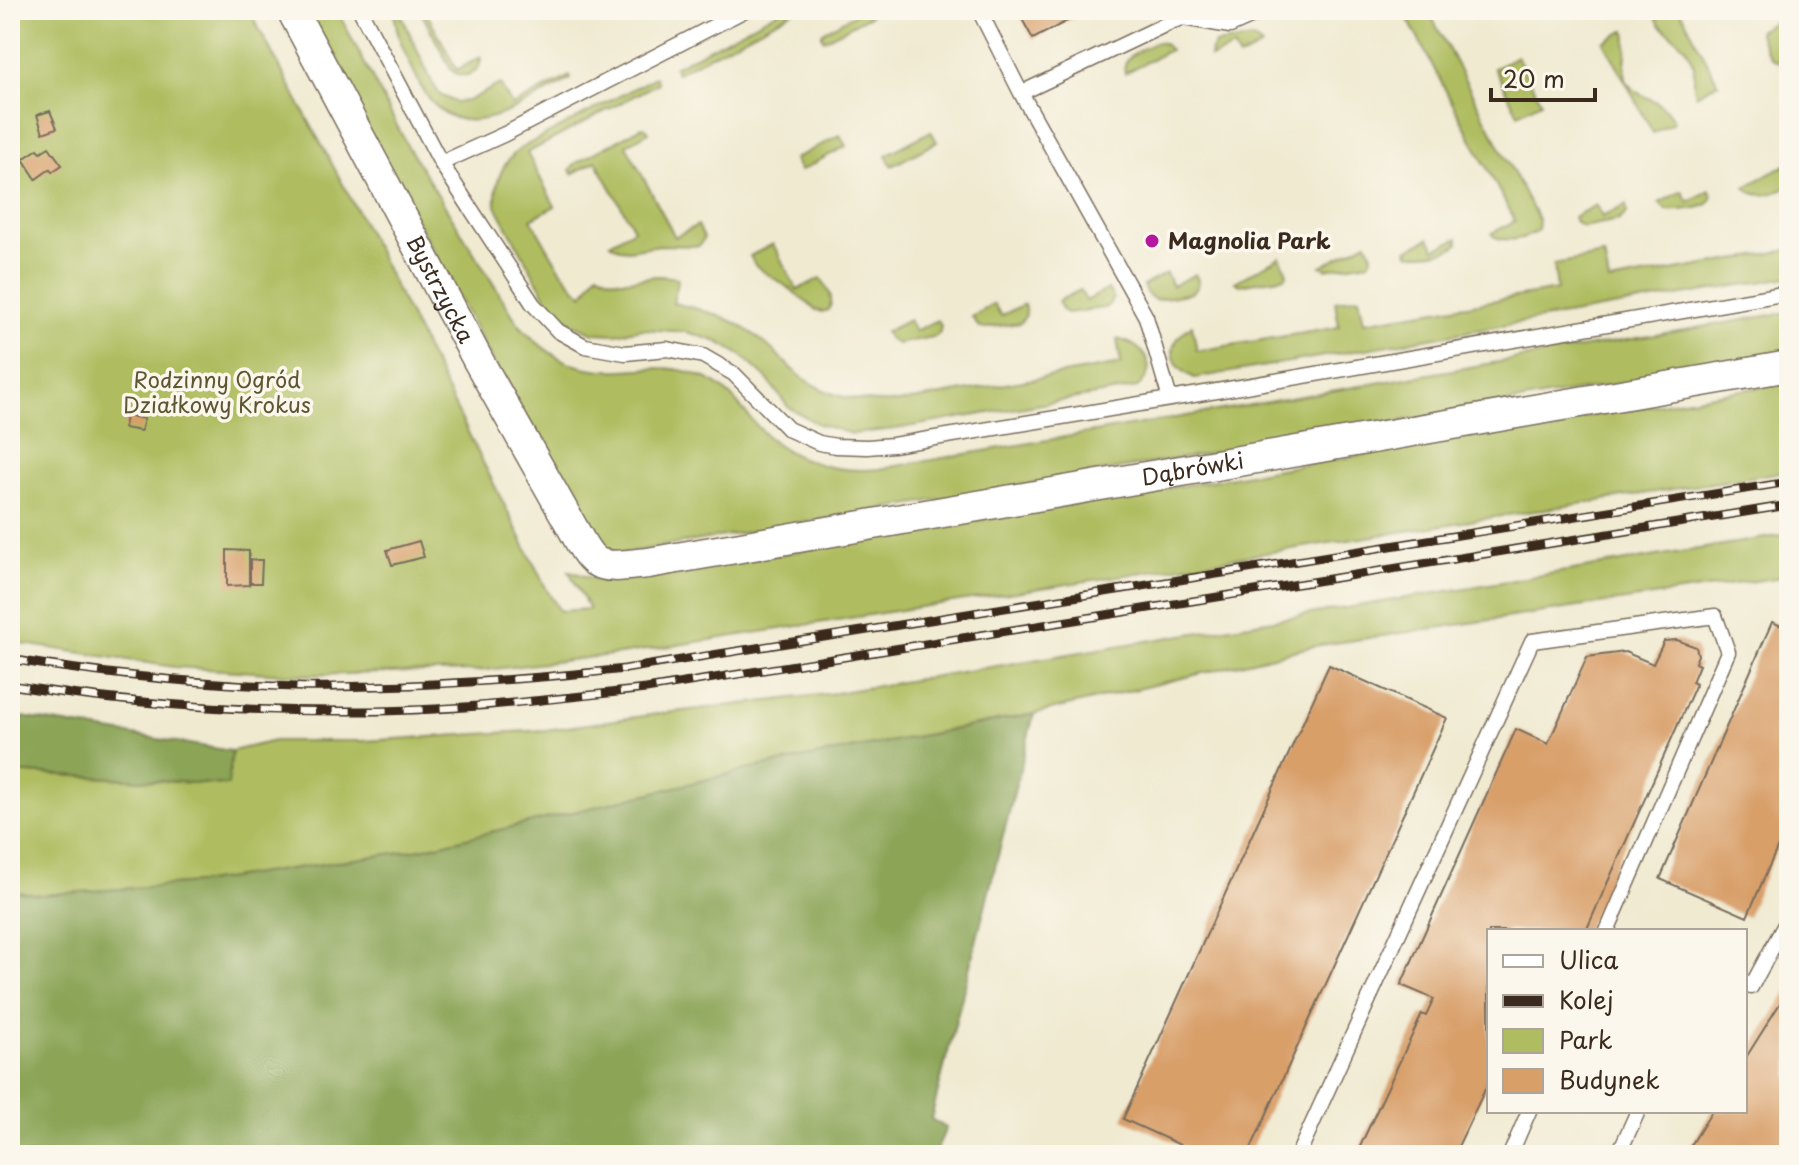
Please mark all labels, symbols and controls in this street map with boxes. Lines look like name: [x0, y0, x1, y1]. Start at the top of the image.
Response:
scale bar: [1491, 52, 1595, 102]
text: 20 m: [1503, 60, 1565, 96]
place label: Magnolia Park: [1168, 223, 1331, 256]
street label: Bystrzycka: [399, 228, 484, 349]
marker: Magnolia Park: [1143, 232, 1161, 250]
park label: Rodzinny Ogród Działkowy Krokus: [123, 362, 311, 420]
street label: Dąbrówki: [1139, 442, 1246, 493]
legend: [1487, 929, 1747, 1113]
text: Ulica: [1559, 941, 1618, 977]
text: Kolej: [1559, 981, 1614, 1017]
text: Park: [1559, 1021, 1613, 1057]
text: Budynek: [1559, 1061, 1660, 1097]

